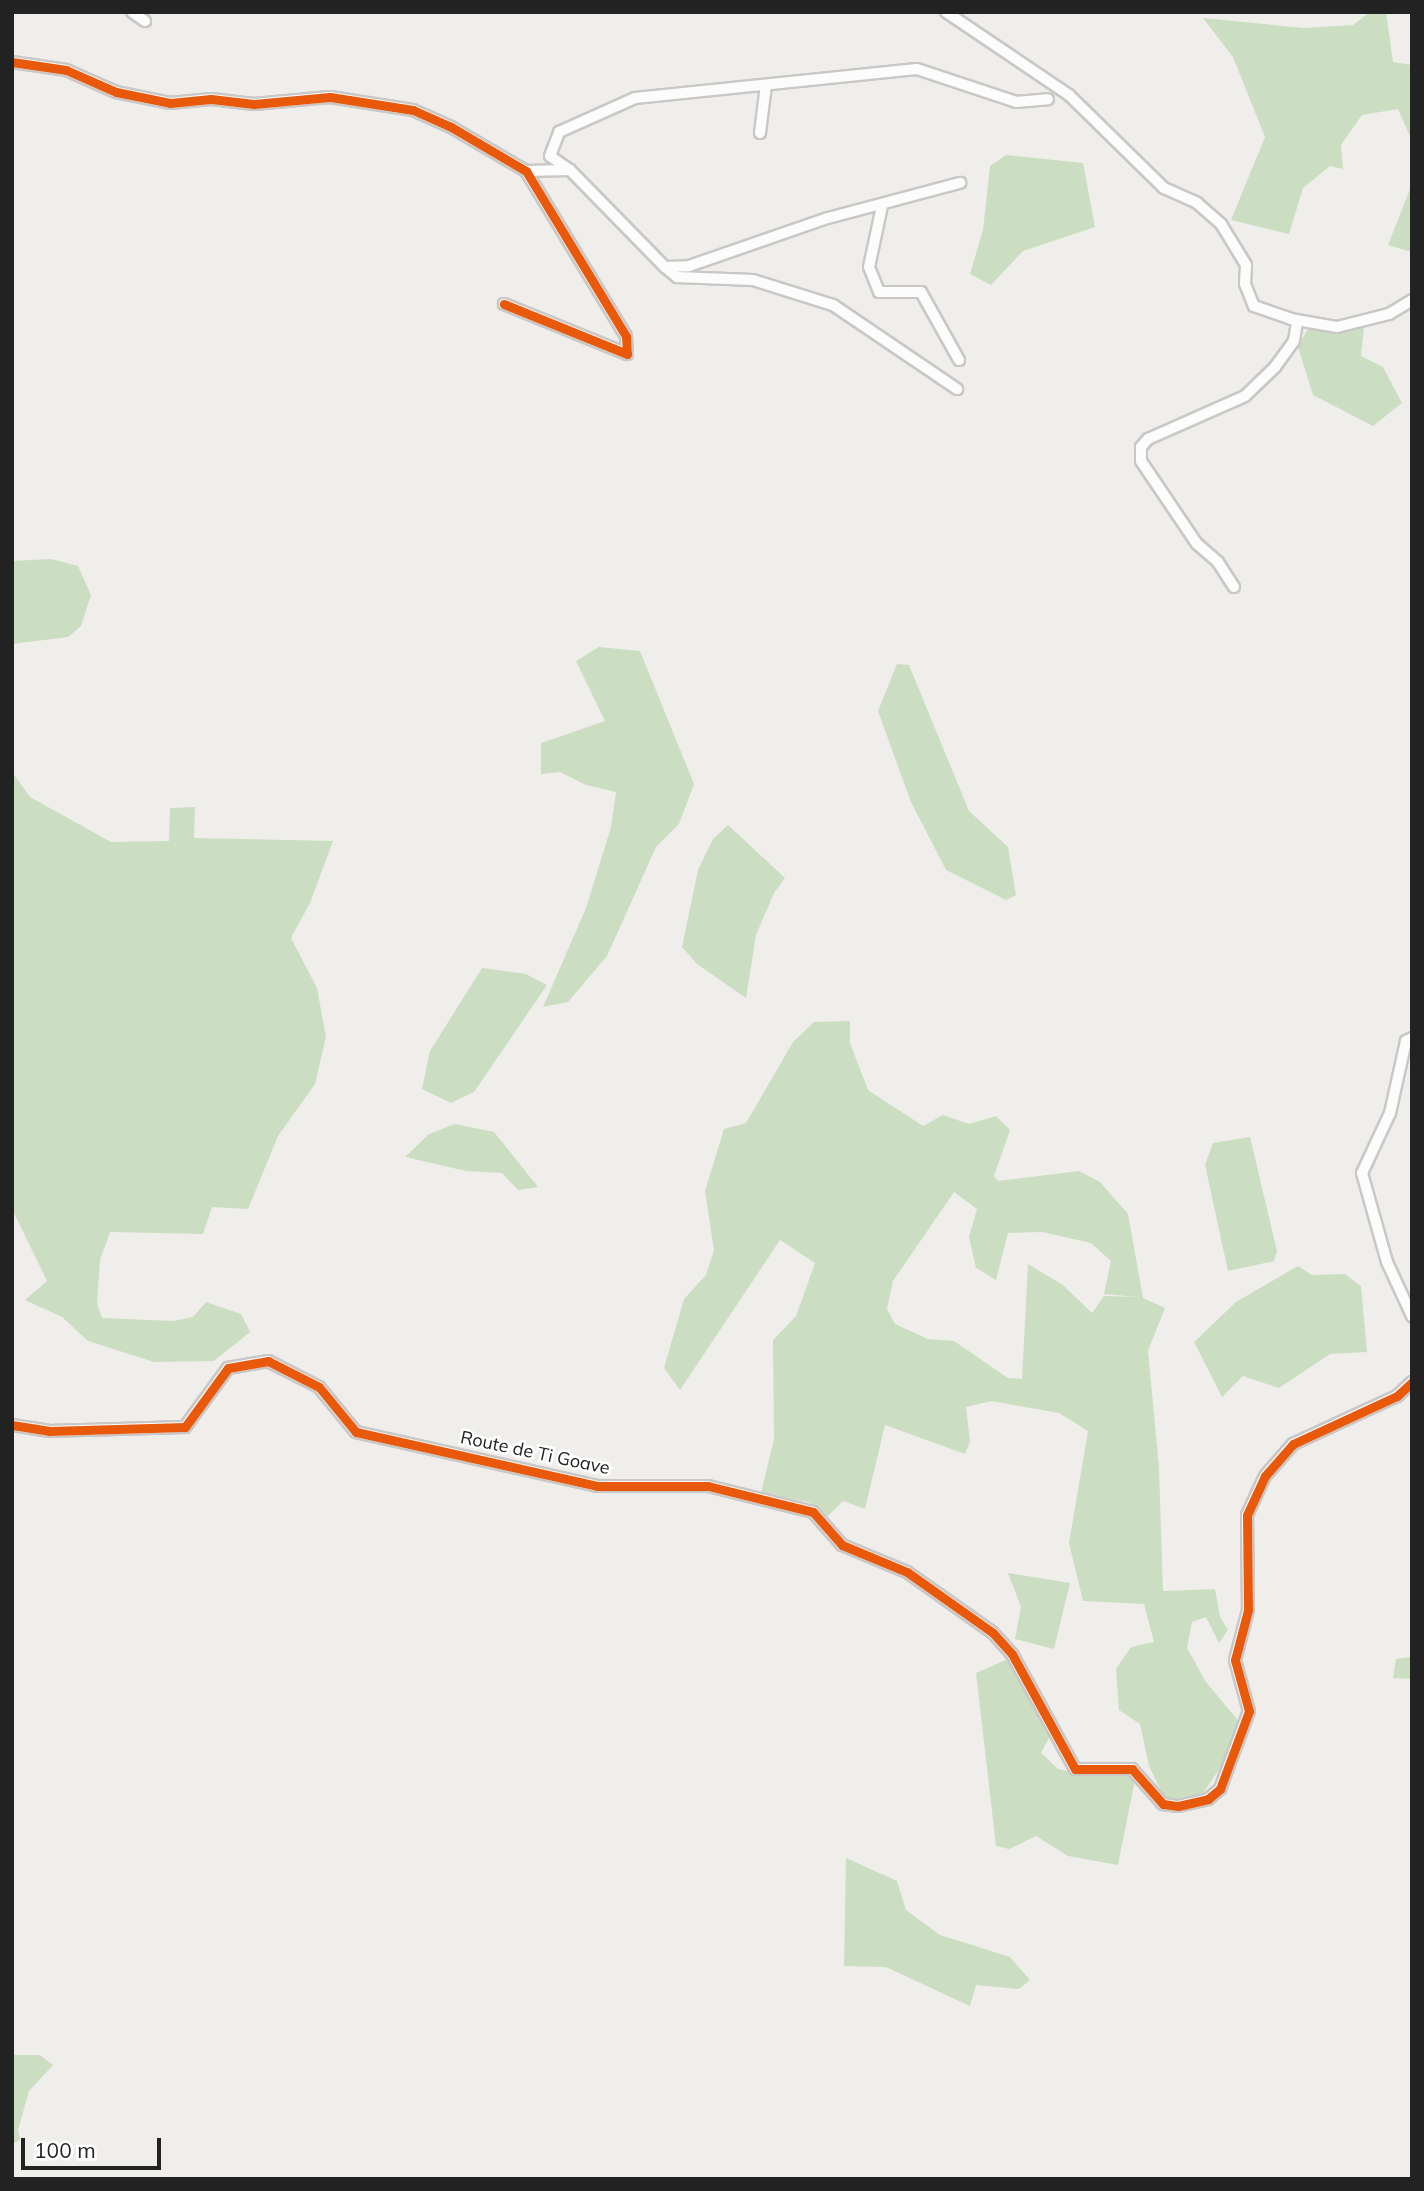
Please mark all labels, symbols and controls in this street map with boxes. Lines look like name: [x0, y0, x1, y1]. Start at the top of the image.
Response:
street label: Route de Ti Goave: [458, 1427, 612, 1479]
scale bar: [24, 2124, 164, 2168]
text: 100 m: [34, 2137, 96, 2163]

